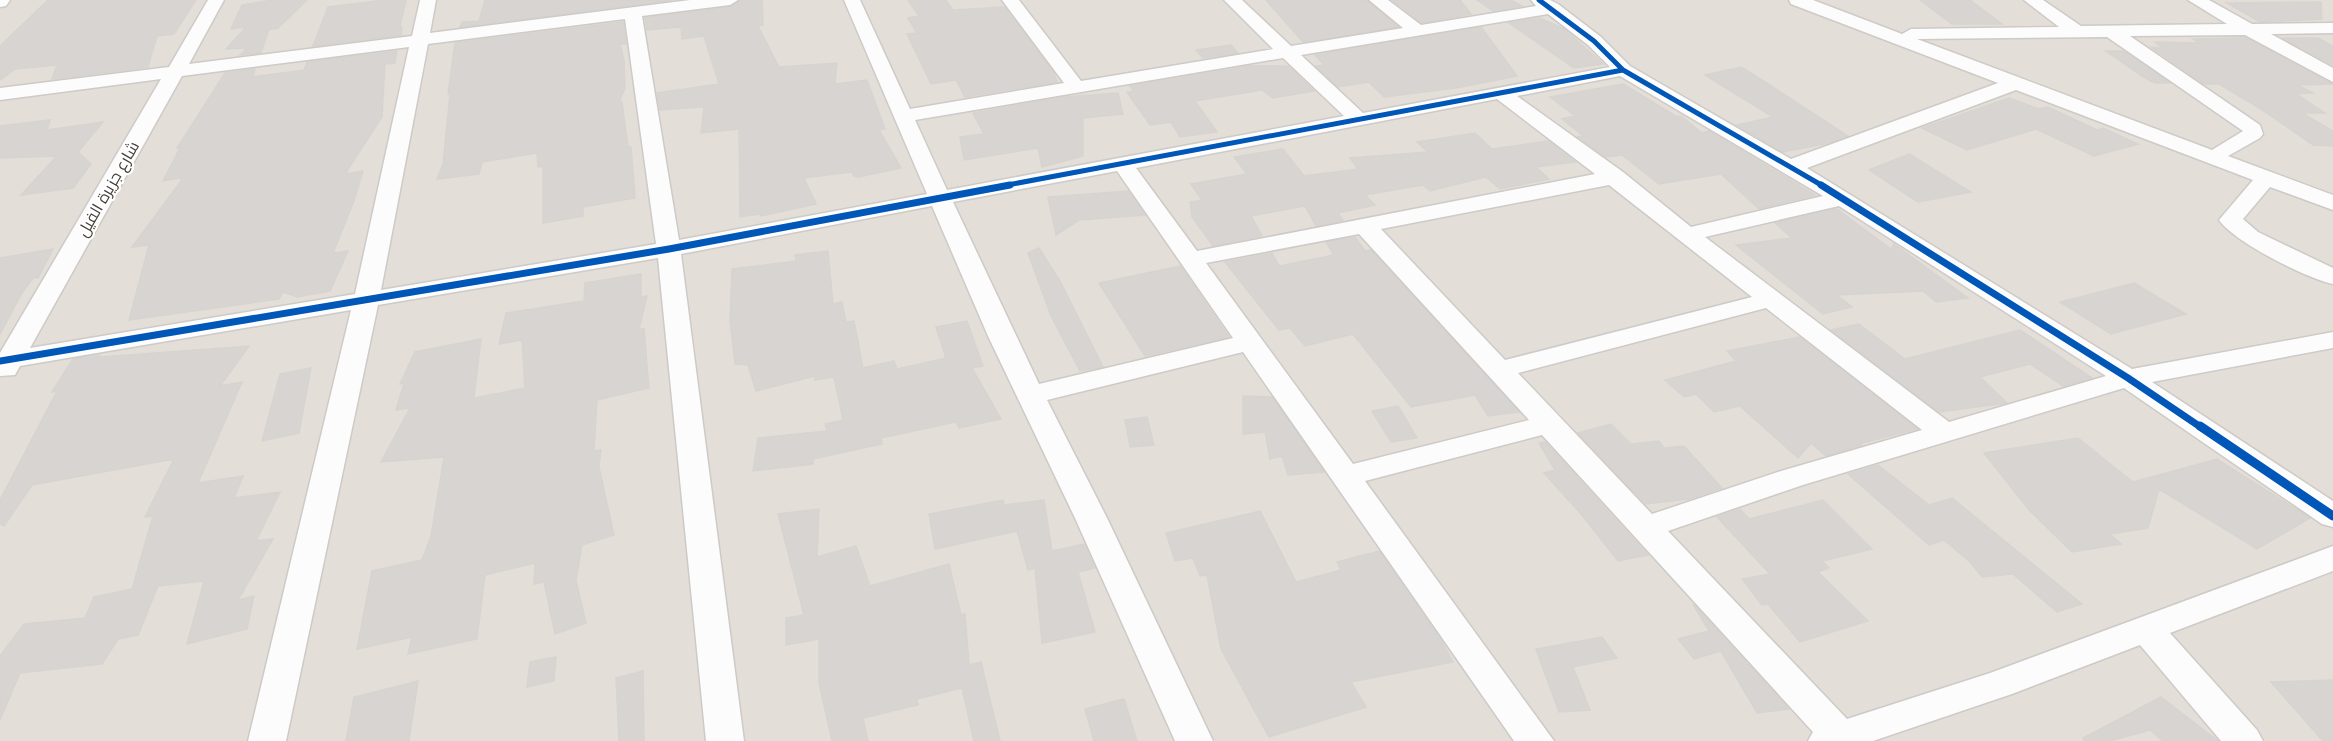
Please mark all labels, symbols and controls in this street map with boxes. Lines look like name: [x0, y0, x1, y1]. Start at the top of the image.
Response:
street label: شارع جزيرة الفيل: [73, 138, 145, 241]

